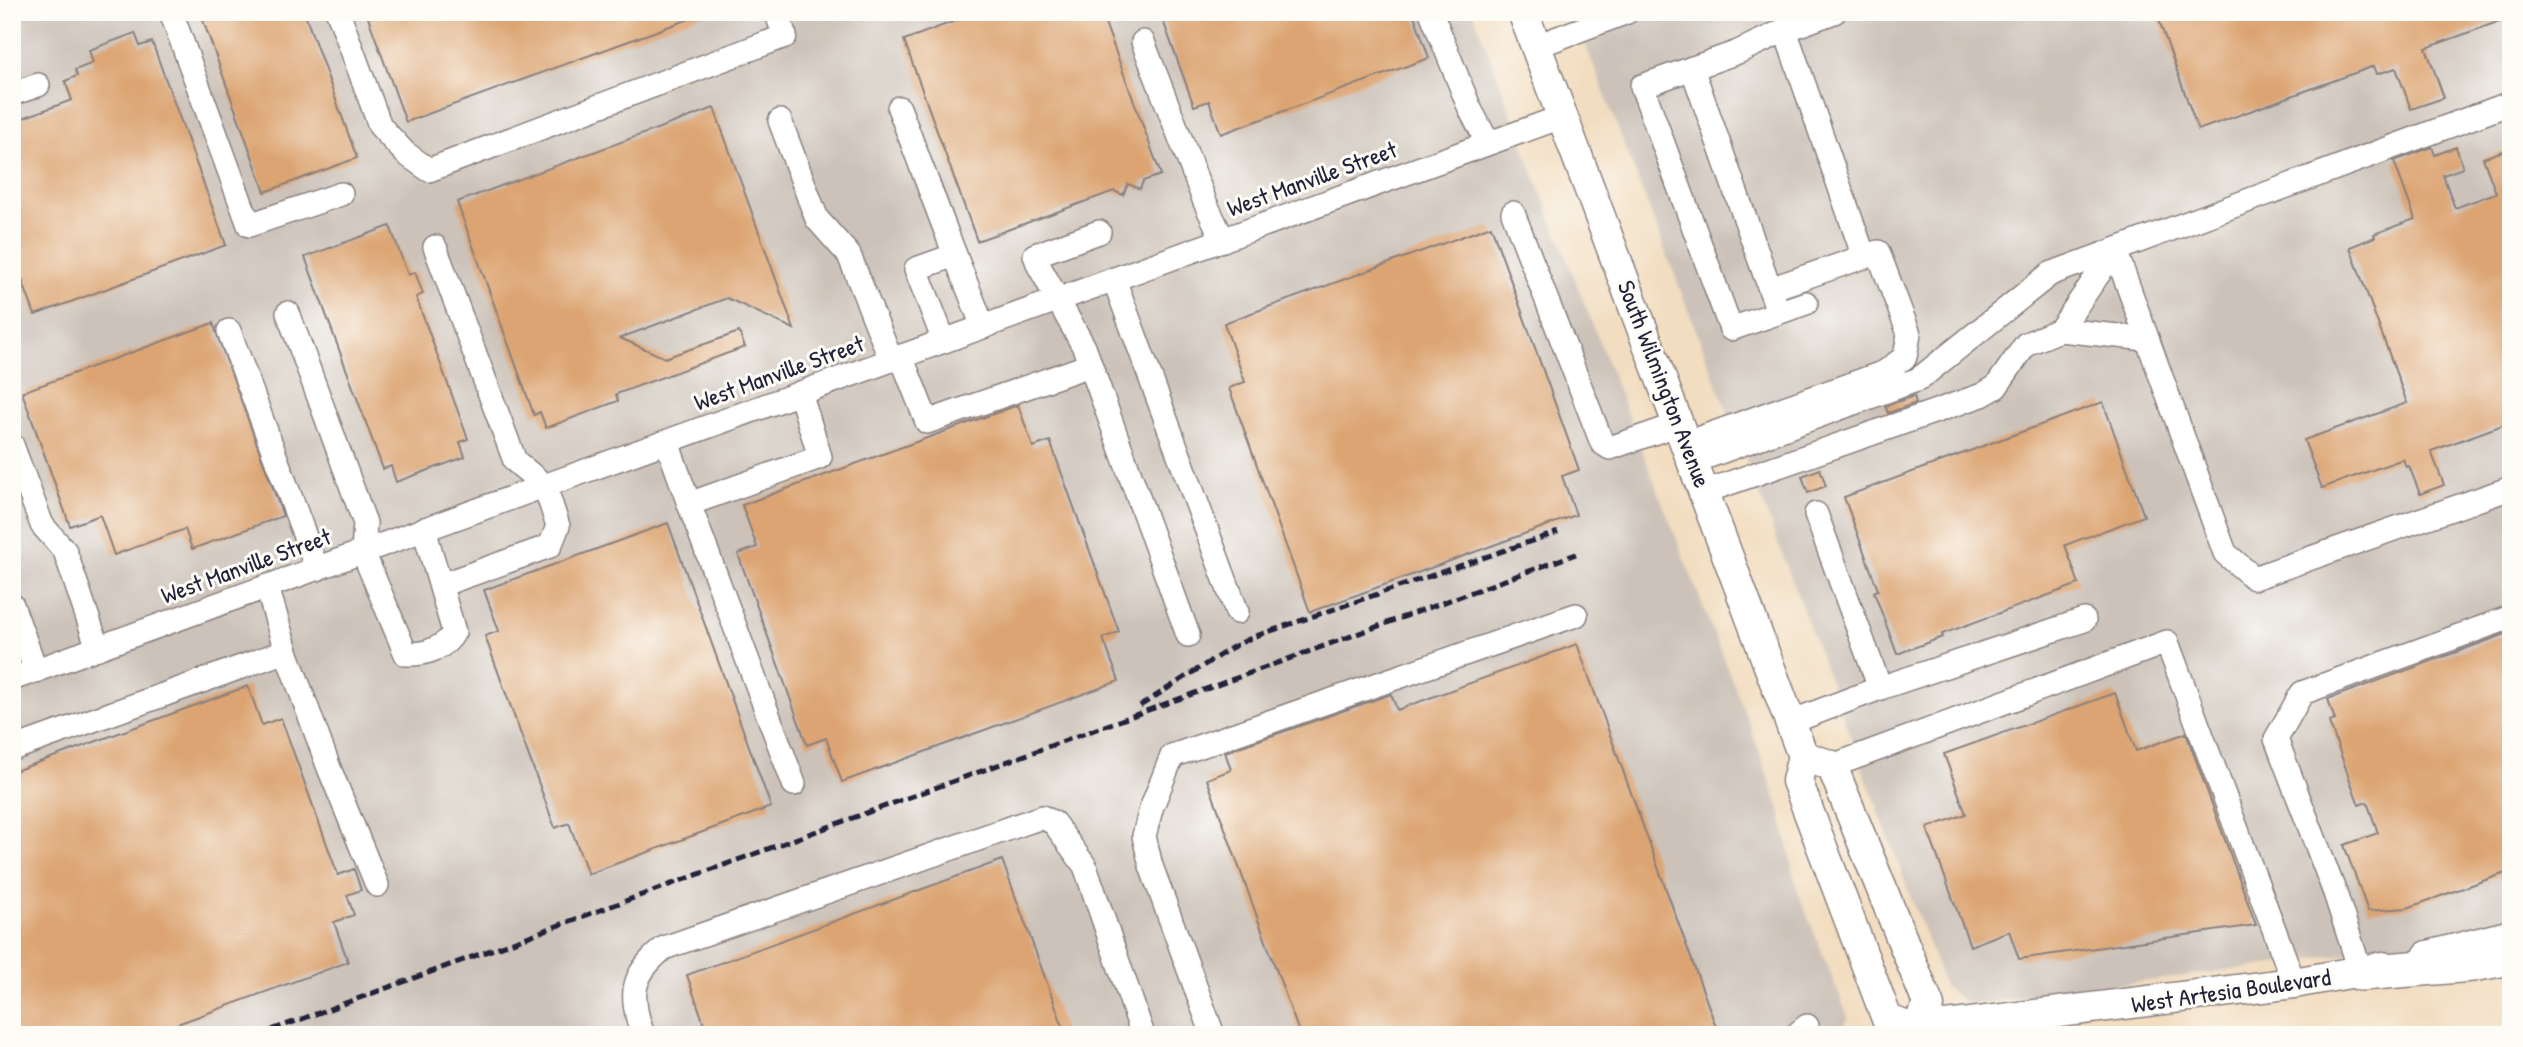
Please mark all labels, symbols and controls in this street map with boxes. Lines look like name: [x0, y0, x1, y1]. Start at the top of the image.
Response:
street label: West Manville Street: [1222, 132, 1402, 224]
street label: South Wilmington Avenue: [1611, 276, 1719, 492]
street label: West Manville Street: [689, 326, 869, 418]
street label: West Manville Street: [156, 519, 336, 611]
street label: West Artesia Boulevard: [2129, 960, 2332, 1020]

